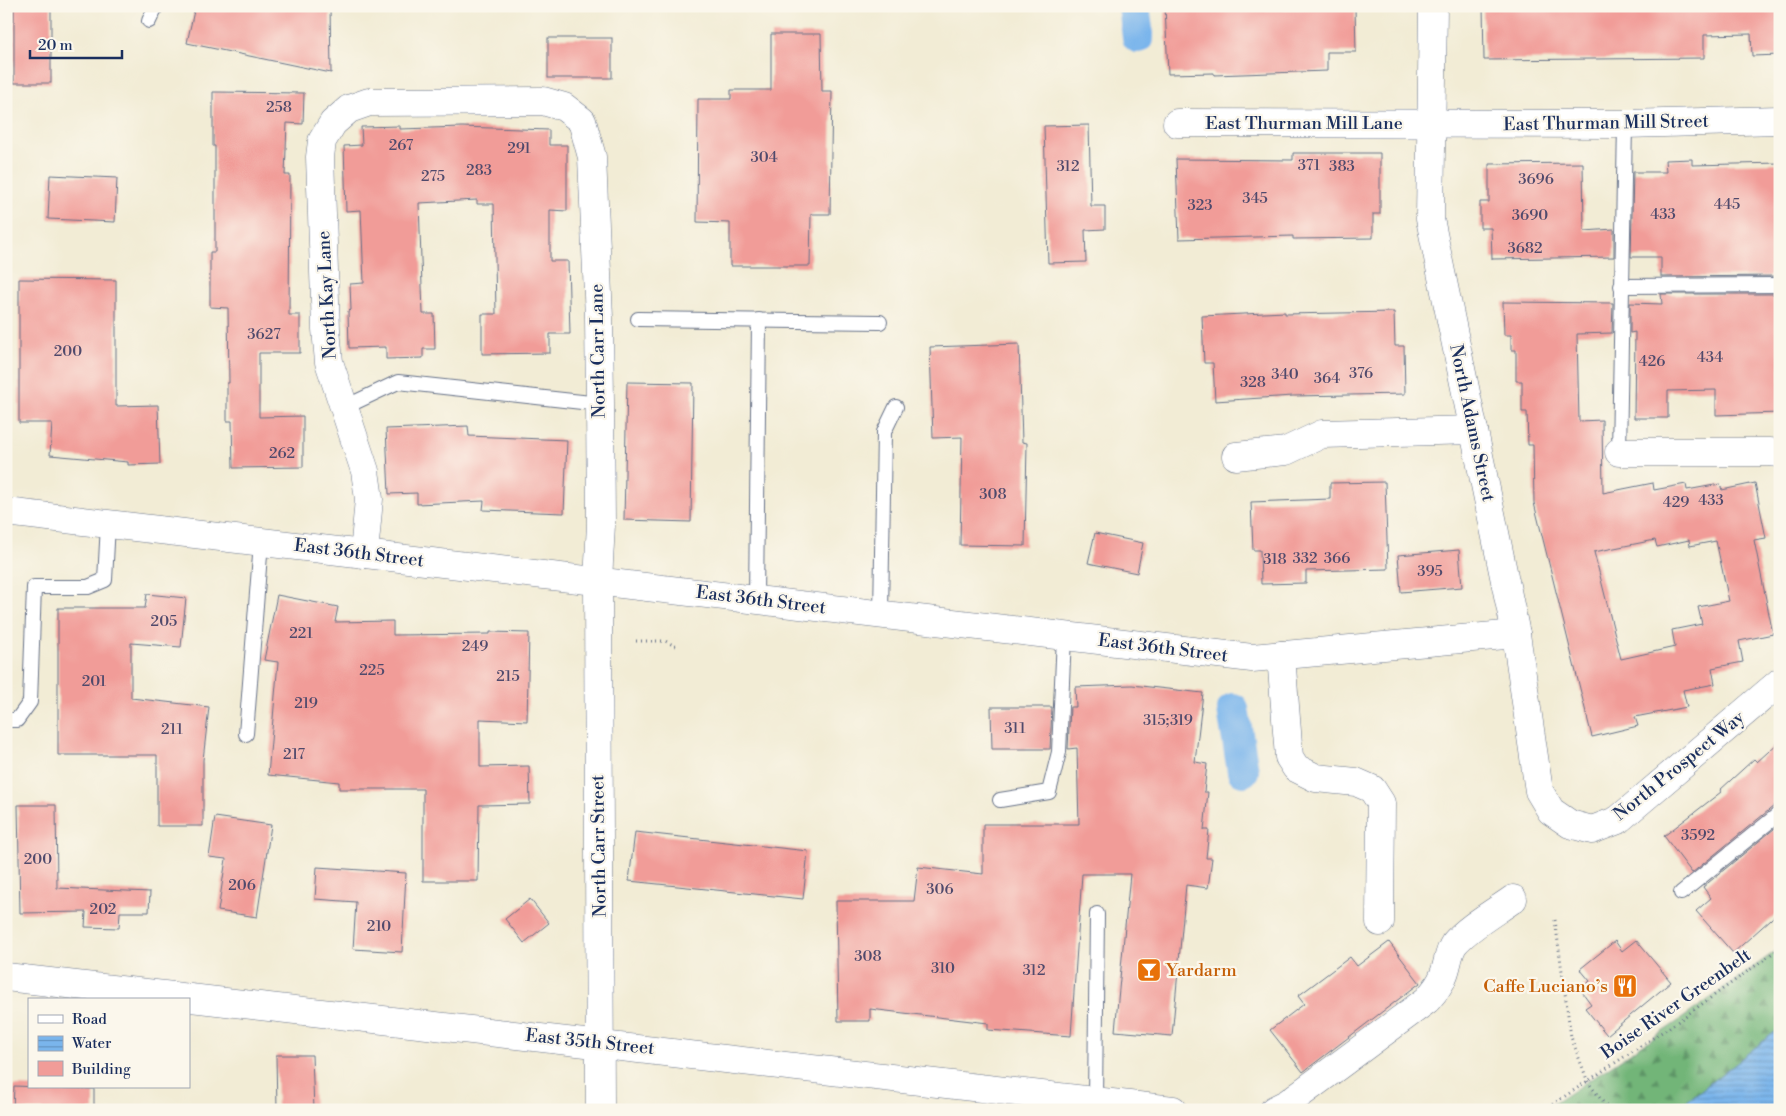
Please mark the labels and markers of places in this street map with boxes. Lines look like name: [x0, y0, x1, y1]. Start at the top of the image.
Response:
bar icon: Yardarm: [1136, 957, 1162, 983]
place label: Yardarm: [1165, 959, 1237, 982]
restaurant icon: Caffe Luciano’s: [1612, 973, 1638, 999]
place label: Caffe Luciano’s: [1483, 975, 1608, 998]

